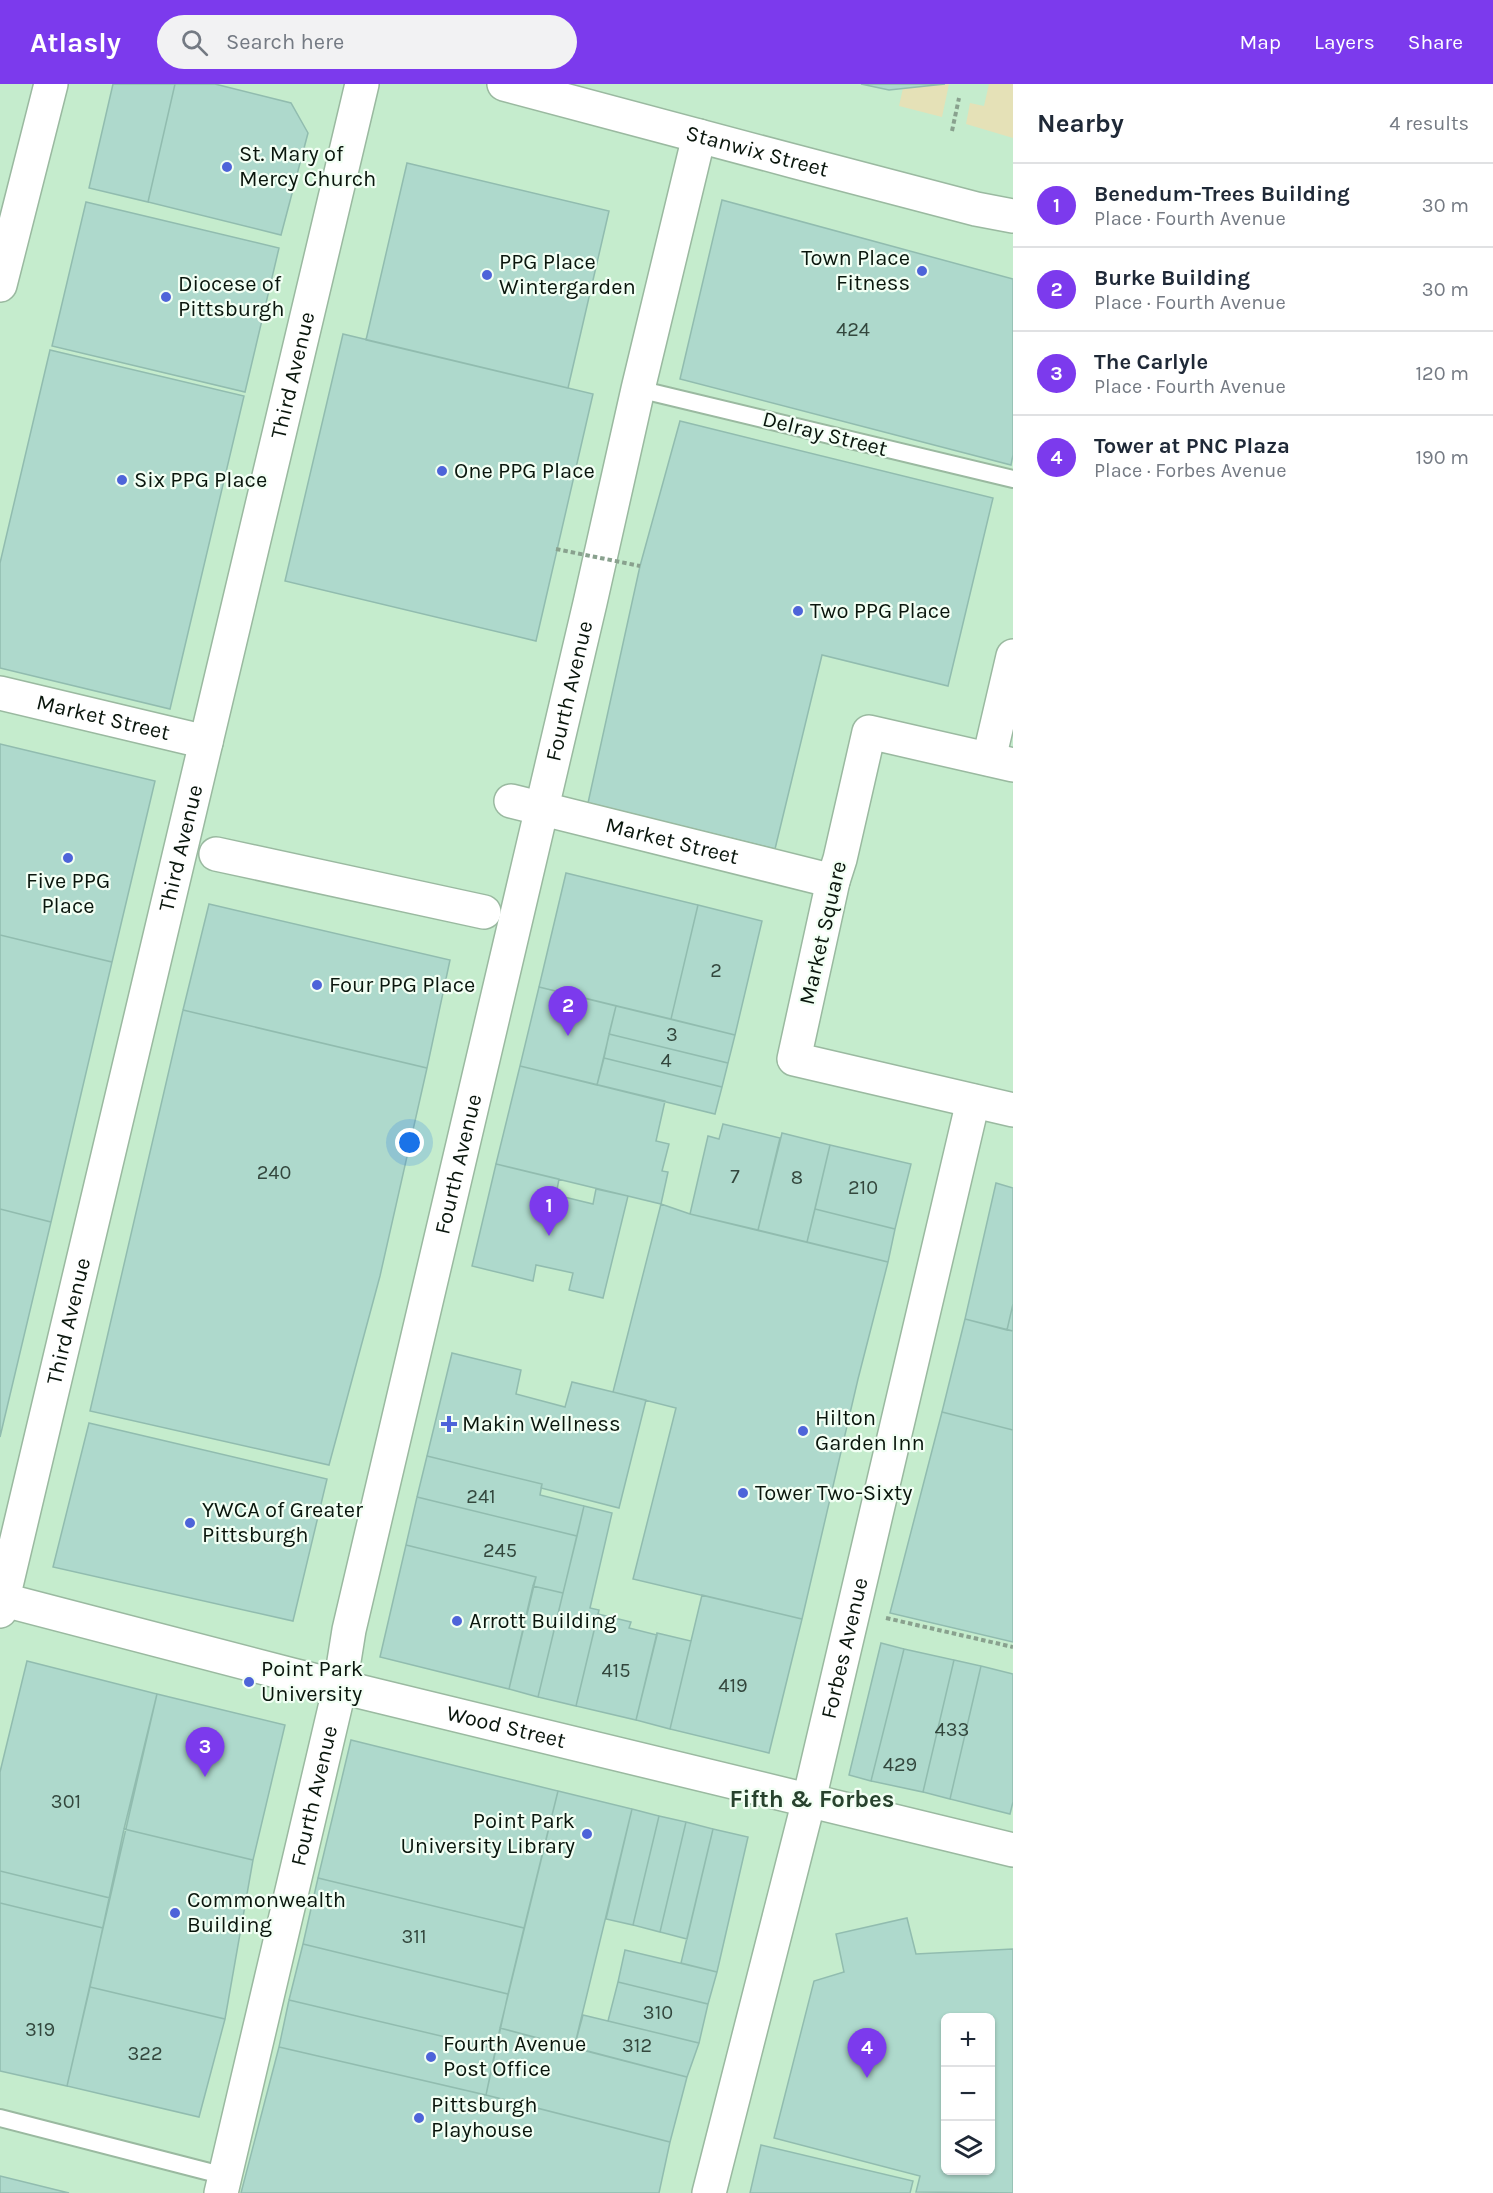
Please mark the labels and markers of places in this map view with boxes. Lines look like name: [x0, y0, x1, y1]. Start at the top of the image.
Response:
place label: St. Mary of Mercy Church: [239, 141, 376, 192]
marker: St. Mary of Mercy Church: [220, 160, 234, 174]
place label: Town Place Fitness: [801, 245, 910, 296]
place label: PPG Place Wintergarden: [499, 249, 636, 300]
marker: Town Place Fitness: [915, 264, 929, 278]
marker: PPG Place Wintergarden: [480, 268, 494, 282]
place label: Diocese of Pittsburgh: [178, 271, 285, 322]
marker: Diocese of Pittsburgh: [159, 290, 173, 304]
place label: One PPG Place: [454, 458, 595, 484]
marker: One PPG Place: [435, 464, 449, 478]
place label: Six PPG Place: [134, 467, 267, 493]
marker: Six PPG Place: [115, 473, 129, 487]
place label: Two PPG Place: [810, 598, 951, 624]
marker: Two PPG Place: [791, 604, 805, 618]
marker: Five PPG Place: [61, 851, 75, 865]
place label: Five PPG Place: [26, 868, 110, 919]
place label: Four PPG Place: [329, 972, 475, 998]
marker: Four PPG Place: [310, 978, 324, 992]
pin: 2: [548, 986, 588, 1036]
pin: 1: [530, 1186, 568, 1236]
place label: Hilton Garden Inn: [815, 1405, 925, 1456]
place label: Makin Wellness: [462, 1411, 620, 1437]
marker: Makin Wellness: [440, 1415, 458, 1433]
marker: Hilton Garden Inn: [796, 1424, 810, 1438]
place label: Tower Two-Sixty: [755, 1480, 912, 1506]
marker: Tower Two-Sixty: [736, 1486, 750, 1500]
place label: YWCA of Greater Pittsburgh: [202, 1497, 363, 1548]
marker: YWCA of Greater Pittsburgh: [183, 1516, 197, 1530]
place label: Arrott Building: [469, 1608, 617, 1634]
marker: Arrott Building: [450, 1614, 464, 1628]
place label: Point Park University: [261, 1656, 363, 1707]
marker: Point Park University: [242, 1675, 256, 1689]
pin: 3: [186, 1728, 224, 1777]
place label: Point Park University Library: [401, 1808, 575, 1859]
marker: Point Park University Library: [580, 1827, 594, 1841]
place label: Commonwealth Building: [187, 1887, 346, 1938]
marker: Commonwealth Building: [168, 1906, 182, 1920]
pin: 4: [848, 2028, 886, 2078]
place label: Fourth Avenue Post Office: [443, 2031, 586, 2082]
marker: Fourth Avenue Post Office: [424, 2050, 438, 2064]
place label: Pittsburgh Playhouse: [431, 2092, 538, 2143]
marker: Pittsburgh Playhouse: [412, 2111, 426, 2125]

